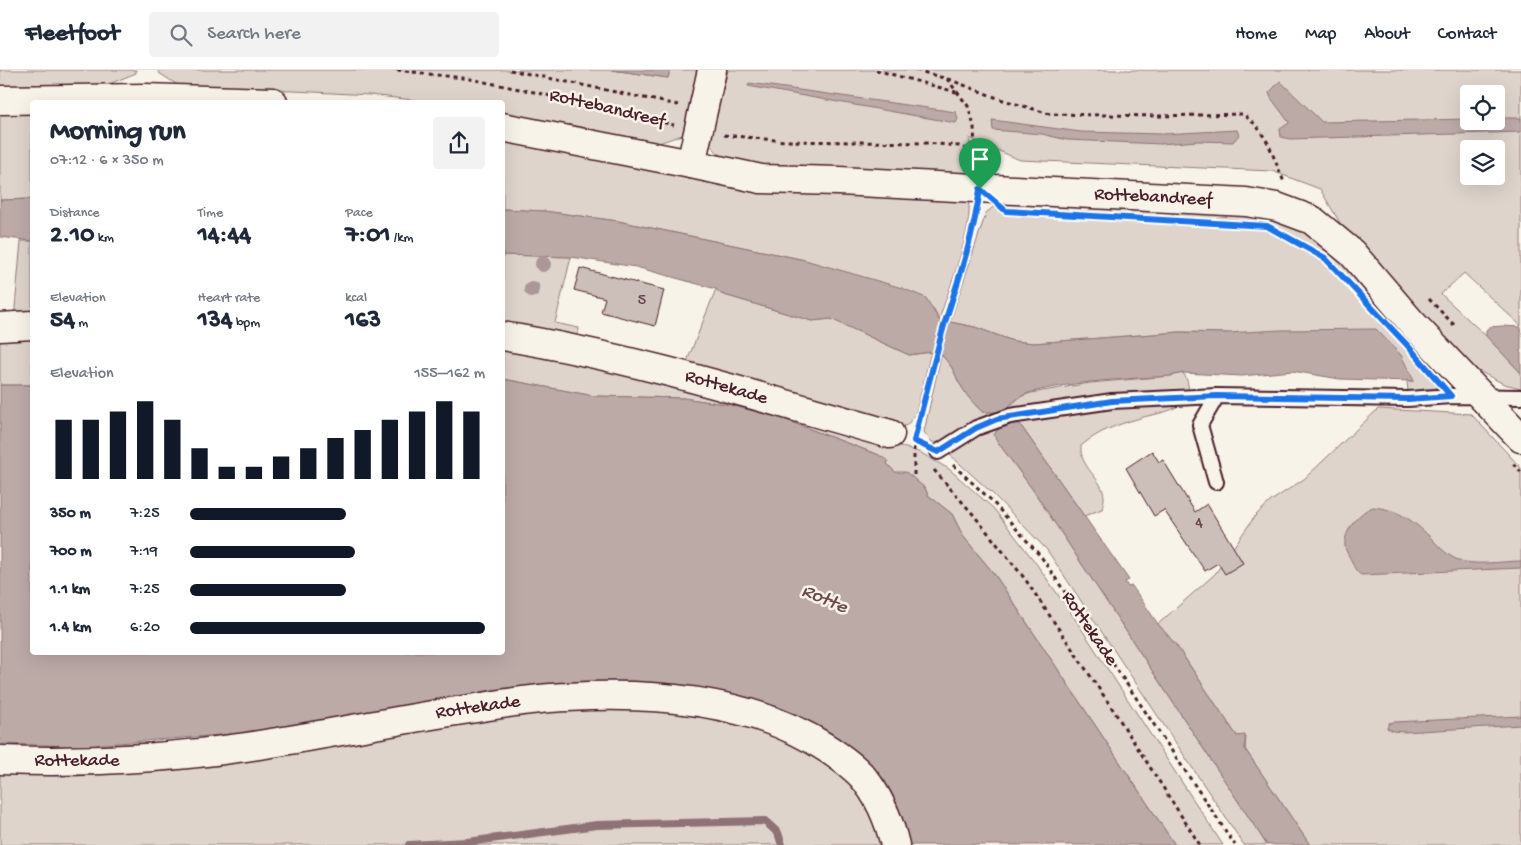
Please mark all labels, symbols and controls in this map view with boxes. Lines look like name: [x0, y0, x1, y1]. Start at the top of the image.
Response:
search box: [149, 12, 499, 57]
text: Fleetfoot: [25, 20, 119, 49]
icon: search: [167, 21, 195, 49]
text: Search here: [207, 23, 301, 46]
text: Home: [1235, 24, 1277, 45]
text: Map: [1305, 24, 1336, 45]
text: About: [1364, 24, 1410, 45]
text: Contact: [1438, 24, 1496, 45]
street label: Rottebandreef: [547, 85, 669, 134]
map controls: [1460, 85, 1505, 185]
button: locate: [1460, 85, 1505, 130]
text: Morning run: [50, 116, 185, 149]
button: share: [433, 117, 485, 169]
pin: [959, 138, 1001, 189]
button: layers: [1460, 140, 1505, 185]
icon: arrive: [966, 145, 994, 173]
text: 07:12 · 6 × 350 m: [50, 152, 164, 171]
street label: Rottebandreef: [1093, 183, 1215, 213]
text: Distance: [50, 205, 99, 222]
text: Time: [198, 205, 223, 222]
text: Pace: [345, 205, 373, 222]
text: 2.10: [50, 222, 94, 251]
text: 14:44: [198, 222, 251, 251]
text: 7:01: [345, 222, 390, 251]
text: km: [94, 230, 114, 247]
text: /km: [390, 230, 413, 247]
text: Elevation: [50, 290, 106, 307]
text: Heart rate: [198, 290, 260, 307]
text: kcal: [345, 290, 367, 307]
house number: 5: [638, 292, 646, 311]
text: 54: [50, 307, 75, 336]
text: 134: [198, 307, 233, 336]
text: 163: [345, 307, 381, 336]
text: m: [75, 315, 88, 332]
text: bpm: [233, 315, 260, 332]
text: Elevation: [50, 365, 114, 384]
text: 155–162 m: [414, 365, 485, 384]
street label: Rottekade: [682, 365, 770, 411]
text: 350 m: [50, 505, 91, 524]
text: 7:25: [130, 505, 160, 524]
house number: 4: [1195, 515, 1203, 534]
text: 700 m: [50, 543, 92, 562]
text: 7:19: [130, 543, 158, 562]
water label: Rotte: [798, 580, 851, 620]
text: 1.1 km: [50, 581, 90, 600]
text: 7:25: [130, 581, 160, 600]
street label: Rottekade: [1056, 587, 1122, 671]
text: 1.4 km: [50, 619, 91, 638]
text: 6:20: [130, 619, 160, 638]
street label: Rottekade: [434, 691, 522, 725]
street label: Rottekade: [34, 750, 120, 773]

